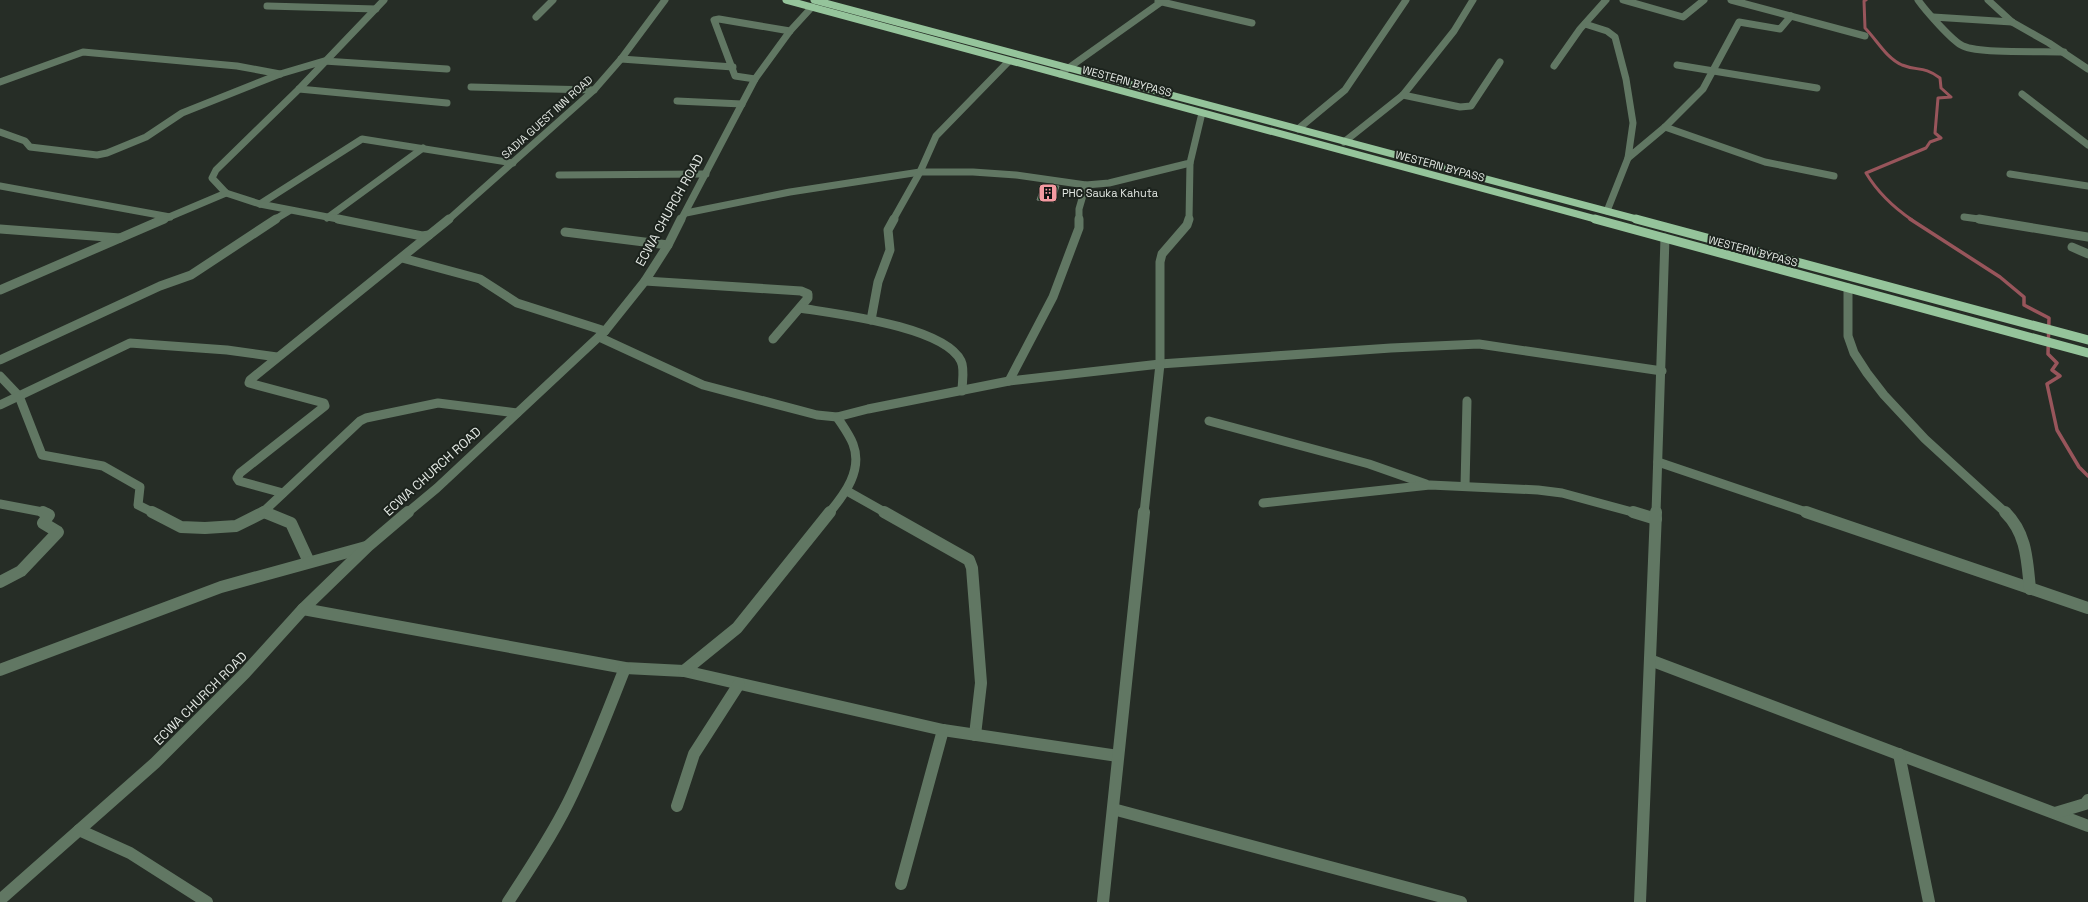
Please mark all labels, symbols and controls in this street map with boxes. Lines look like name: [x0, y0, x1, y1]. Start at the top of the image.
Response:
street label: WESTERN BYPASS: [1081, 62, 1174, 100]
street label: SADIA GUEST INN ROAD: [498, 72, 596, 162]
street label: WESTERN BYPASS: [1394, 147, 1487, 185]
street label: ECWA CHURCH ROAD: [632, 151, 707, 269]
building icon: PHC Sauka Kahuta: [1037, 182, 1059, 204]
place label: PHC Sauka Kahuta: [1062, 186, 1159, 200]
street label: WESTERN BYPASS: [1707, 232, 1800, 270]
street label: ECWA CHURCH ROAD: [380, 423, 485, 520]
street label: ECWA CHURCH ROAD: [150, 648, 251, 749]

